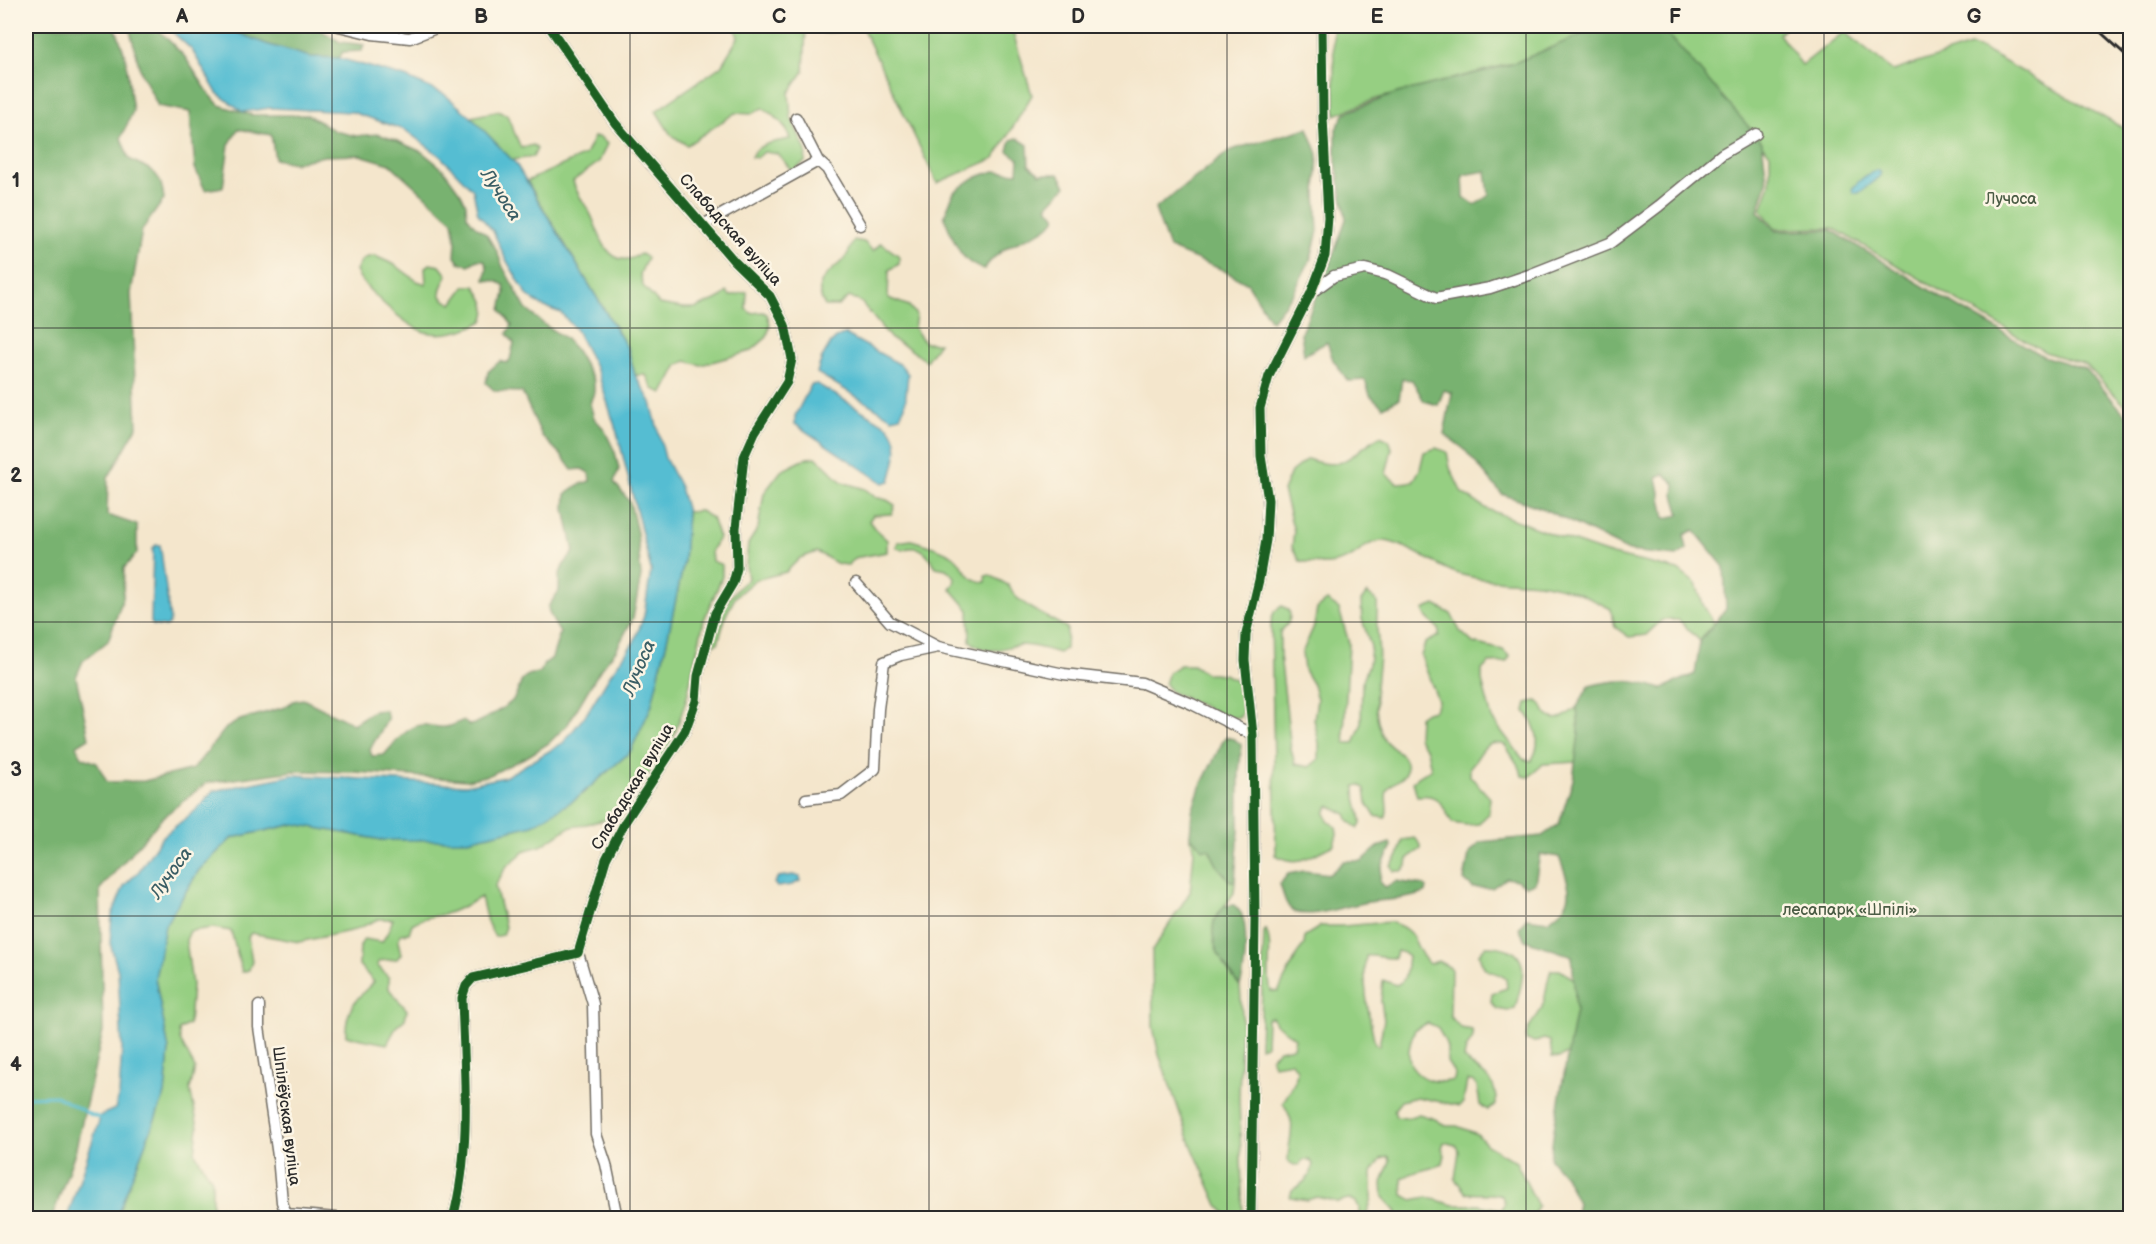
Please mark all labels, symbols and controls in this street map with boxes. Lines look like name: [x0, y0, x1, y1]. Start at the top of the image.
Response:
text: A: [175, 5, 189, 29]
text: B: [474, 5, 488, 29]
text: C: [772, 5, 786, 29]
text: D: [1071, 5, 1085, 29]
text: E: [1371, 5, 1384, 29]
text: F: [1669, 5, 1681, 29]
text: G: [1967, 5, 1982, 29]
water label: Лучоса: [476, 164, 526, 225]
text: 1: [12, 169, 20, 193]
street label: Слабадская вуліца: [675, 170, 786, 290]
park label: Лучоса: [1984, 190, 2037, 209]
text: 2: [10, 464, 22, 488]
water label: Лучоса: [618, 637, 660, 700]
street label: Слабадская вуліца: [588, 720, 678, 853]
text: 3: [10, 758, 22, 782]
water label: Лучоса: [145, 843, 197, 903]
park label: лесапарк «Шпілі»: [1783, 901, 1918, 920]
street label: Шпілёўская вуліца: [268, 1045, 304, 1187]
text: 4: [10, 1053, 22, 1077]

